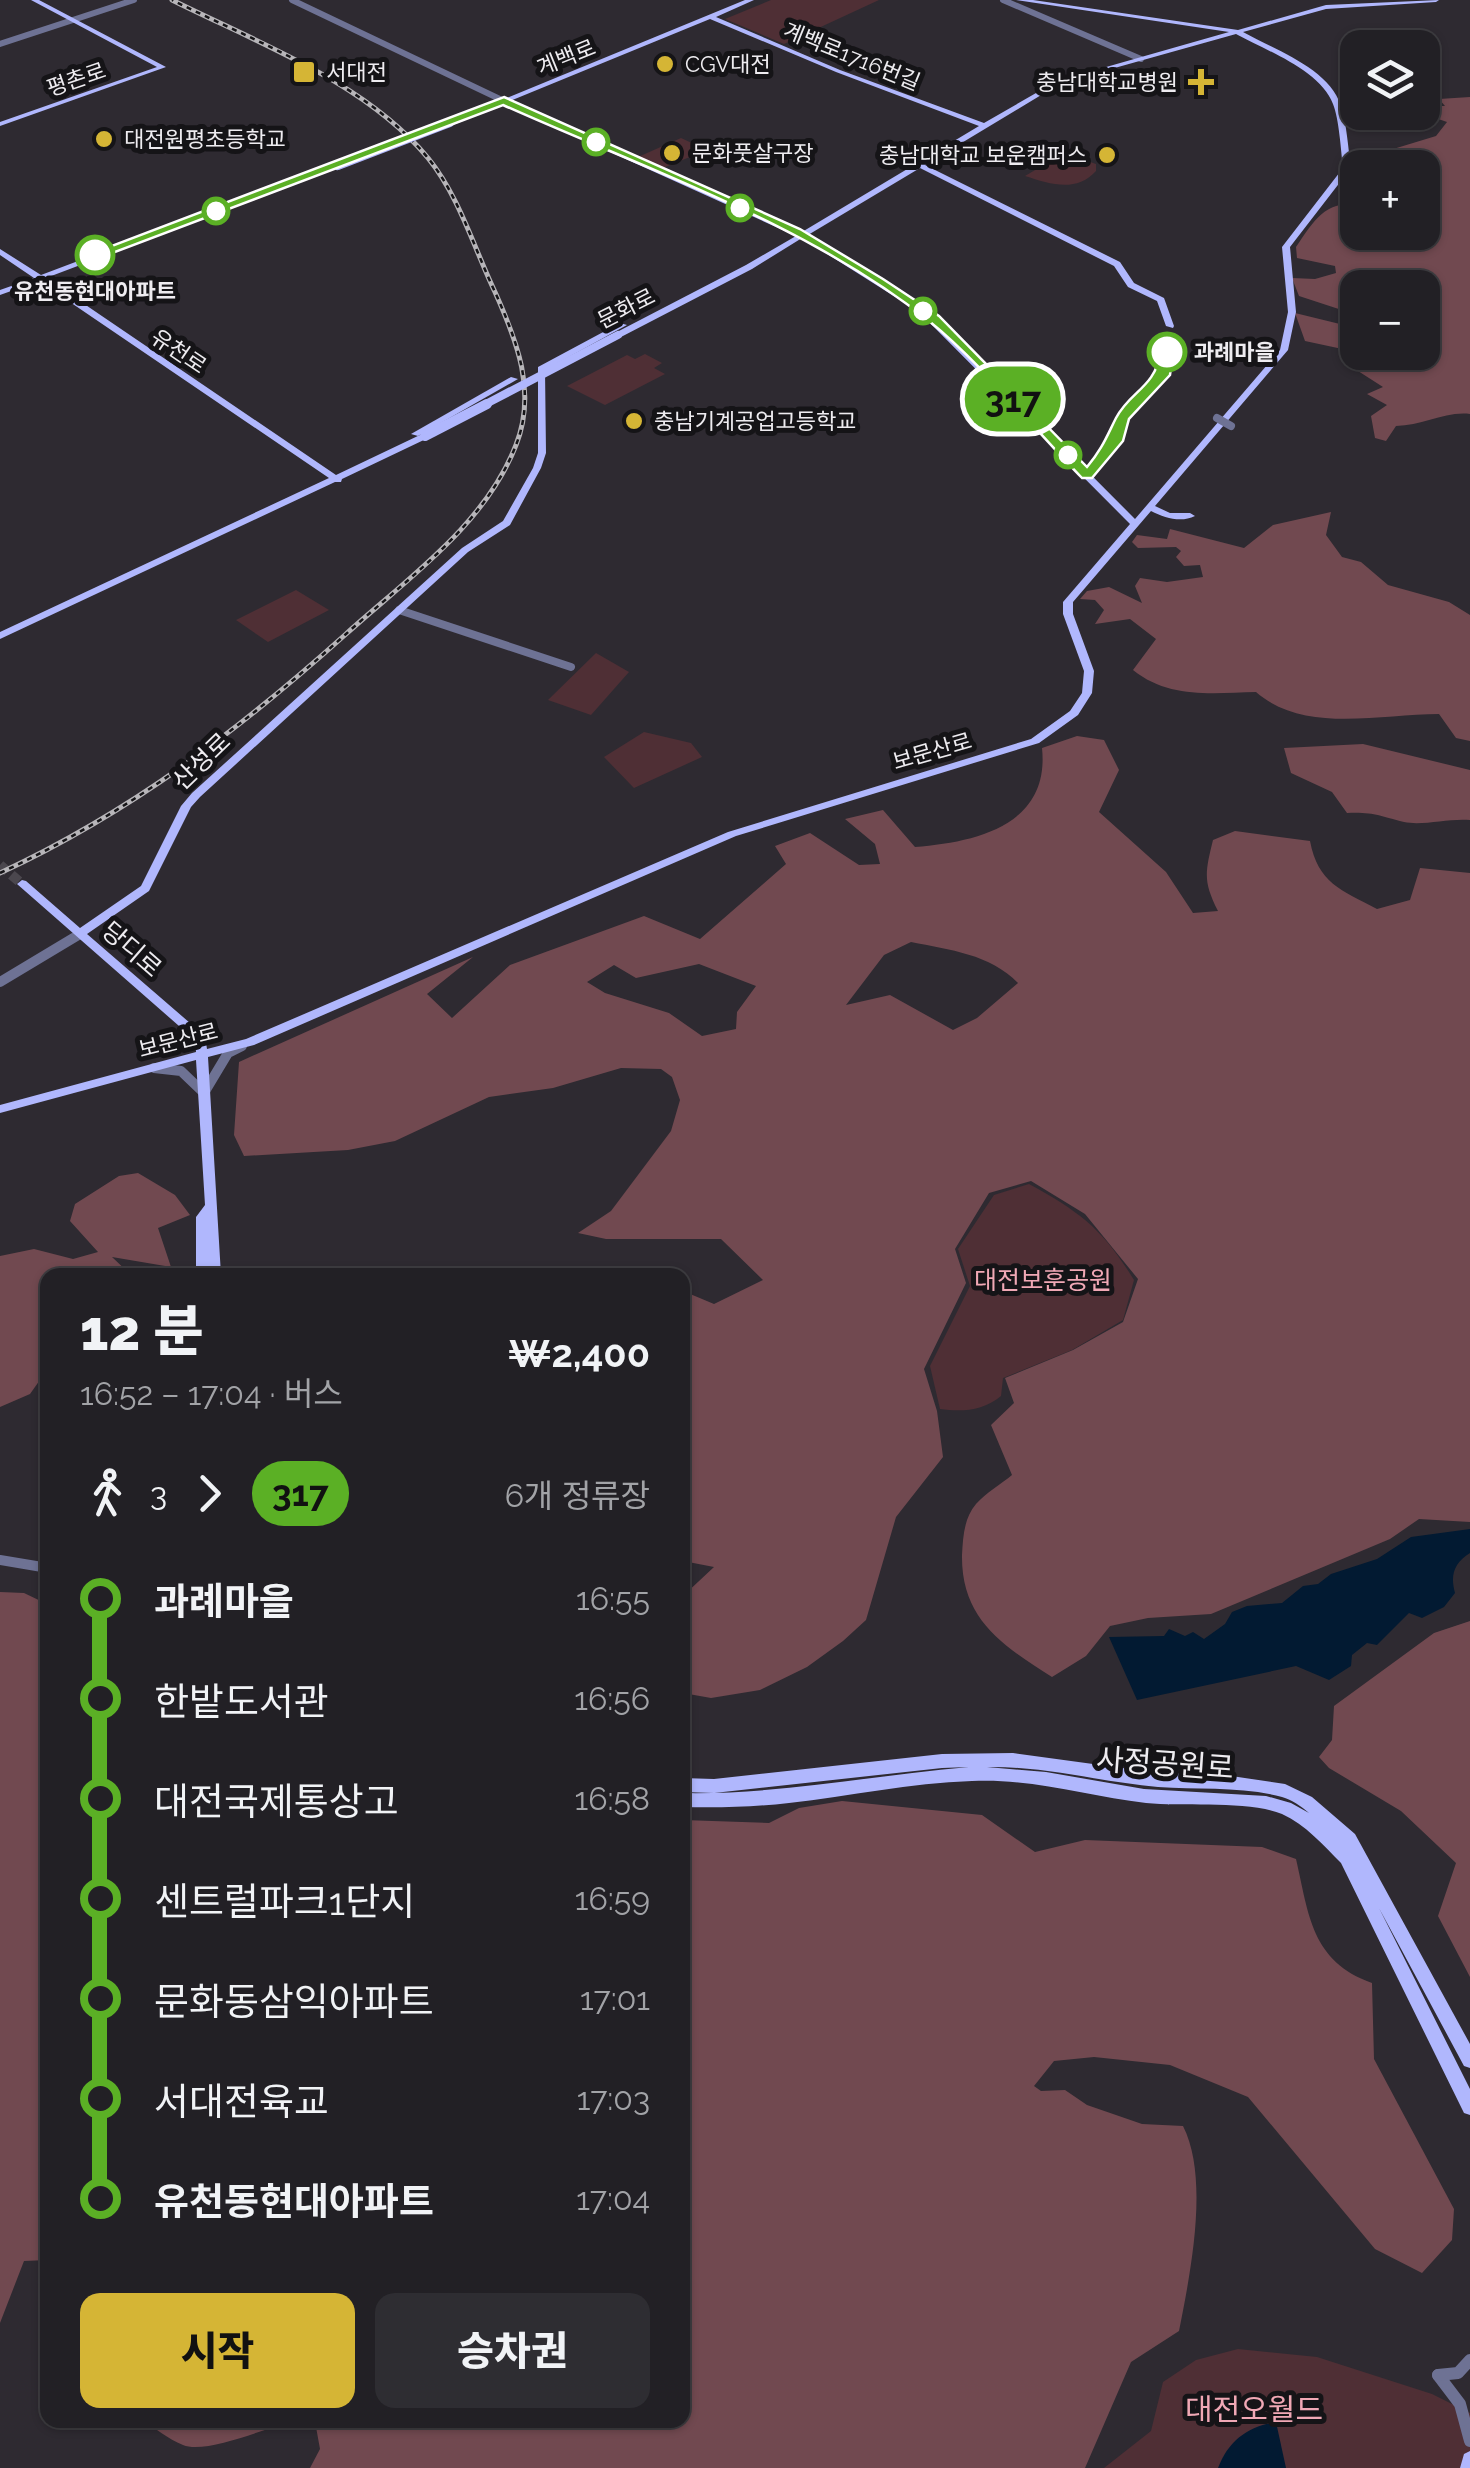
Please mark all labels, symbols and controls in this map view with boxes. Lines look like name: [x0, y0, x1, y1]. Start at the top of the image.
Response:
street label: 계백로1716번길: [780, 17, 924, 95]
map controls: [1340, 30, 1440, 370]
button: layers: [1340, 30, 1440, 130]
street label: 계백로: [533, 34, 599, 80]
place label: CGV대전: [685, 51, 771, 77]
marker: CGV대전: [654, 53, 676, 75]
street label: 평촌로: [43, 57, 109, 101]
marker: 서대전: [291, 59, 317, 85]
place label: 서대전: [326, 59, 387, 85]
place label: 충남대학교병원: [1036, 69, 1178, 95]
marker: 충남대학교병원: [1188, 69, 1214, 95]
place label: 대전원평초등학교: [124, 126, 286, 152]
marker: 대전원평초등학교: [93, 128, 115, 150]
unlabelled marker: [583, 129, 609, 155]
place label: 문화풋살구장: [692, 140, 813, 166]
marker: 문화풋살구장: [661, 142, 683, 164]
place label: 충남대학교 보운캠퍼스: [879, 142, 1087, 168]
marker: 충남대학교 보운캠퍼스: [1096, 144, 1118, 166]
button: +: [1340, 150, 1440, 250]
unlabelled marker: [727, 195, 753, 221]
unlabelled marker: [203, 198, 229, 224]
marker: 유천동현대아파트: [76, 236, 114, 274]
button: −: [1340, 270, 1440, 370]
place label: 유천동현대아파트: [14, 278, 176, 304]
street label: 문화로: [593, 283, 659, 333]
unlabelled marker: [910, 298, 936, 324]
street label: 유천로: [147, 323, 211, 379]
marker: 과례마을: [1148, 333, 1186, 371]
place label: 과례마을: [1194, 339, 1275, 365]
line badge: 317: [956, 366, 1070, 432]
text: 317: [985, 379, 1041, 420]
place label: 충남기계공업고등학교: [654, 408, 856, 434]
marker: 충남기계공업고등학교: [623, 410, 645, 432]
unlabelled marker: [1055, 442, 1081, 468]
street label: 산성로: [166, 726, 236, 796]
street label: 보문산로: [890, 727, 974, 775]
street label: 당디로: [96, 915, 168, 983]
street label: 보문산로: [136, 1018, 220, 1062]
park label: 대전보훈공원: [974, 1265, 1112, 1295]
text: 12 분: [80, 1298, 204, 1363]
text: ₩2,400: [508, 1331, 650, 1376]
text: 16:52 – 17:04 · 버스: [80, 1375, 343, 1412]
icon: walk: [80, 1466, 135, 1521]
icon: forward: [182, 1466, 237, 1521]
text: 317: [272, 1473, 329, 1514]
text: 3: [150, 1475, 167, 1512]
text: 6개 정류장: [505, 1477, 650, 1514]
text: 과례마을: [154, 1579, 294, 1624]
text: 16:55: [576, 1580, 650, 1617]
text: 한밭도서관: [154, 1679, 329, 1724]
text: 16:56: [574, 1680, 650, 1717]
street label: 사정공원로: [1095, 1741, 1235, 1786]
text: 대전국제통상고: [154, 1779, 399, 1824]
text: 16:58: [575, 1780, 650, 1817]
text: 센트럴파크1단지: [154, 1879, 415, 1924]
text: 16:59: [575, 1880, 650, 1917]
text: 문화동삼익아파트: [154, 1979, 434, 2024]
text: 17:01: [580, 1980, 650, 2017]
text: 서대전육교: [154, 2079, 329, 2124]
text: 17:03: [577, 2080, 650, 2117]
text: 유천동현대아파트: [154, 2179, 434, 2224]
text: 17:04: [576, 2180, 650, 2217]
button: 시작: [80, 2293, 355, 2408]
button: 승차권: [375, 2293, 650, 2408]
park label: 대전오월드: [1185, 2392, 1323, 2427]

